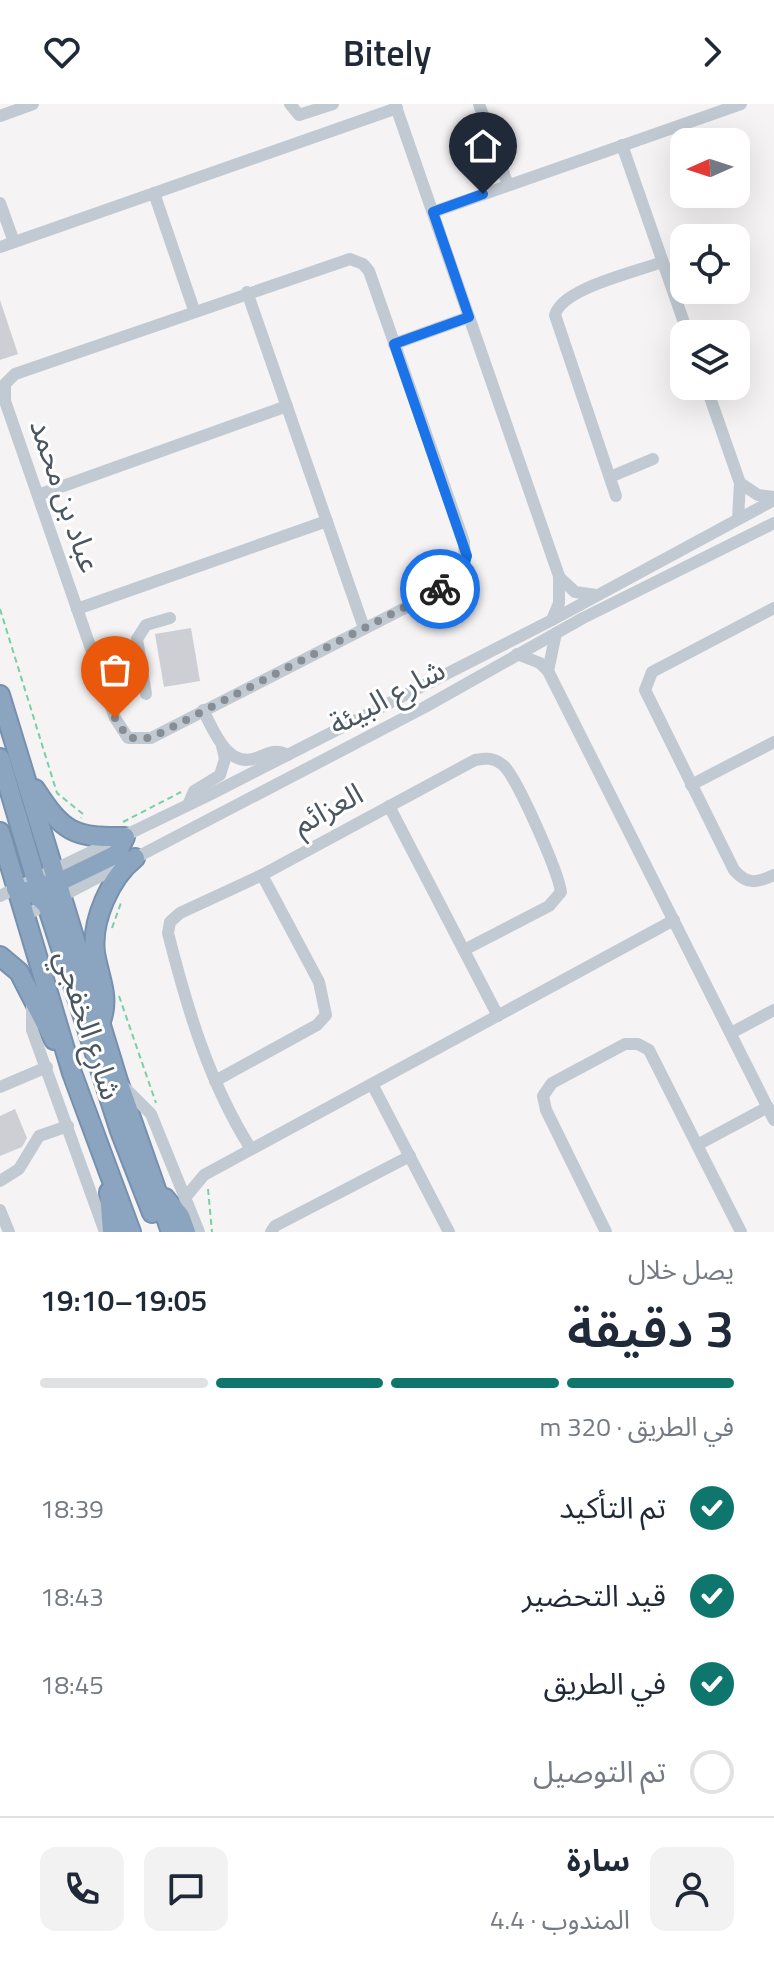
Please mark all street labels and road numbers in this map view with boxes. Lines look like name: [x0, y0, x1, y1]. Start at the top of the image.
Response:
street label: عباد بن محمد: [18, 413, 114, 579]
street label: شارع البيئة: [320, 646, 453, 746]
street label: العزائم: [284, 770, 371, 847]
street label: شارع الخفجي: [42, 944, 135, 1106]

